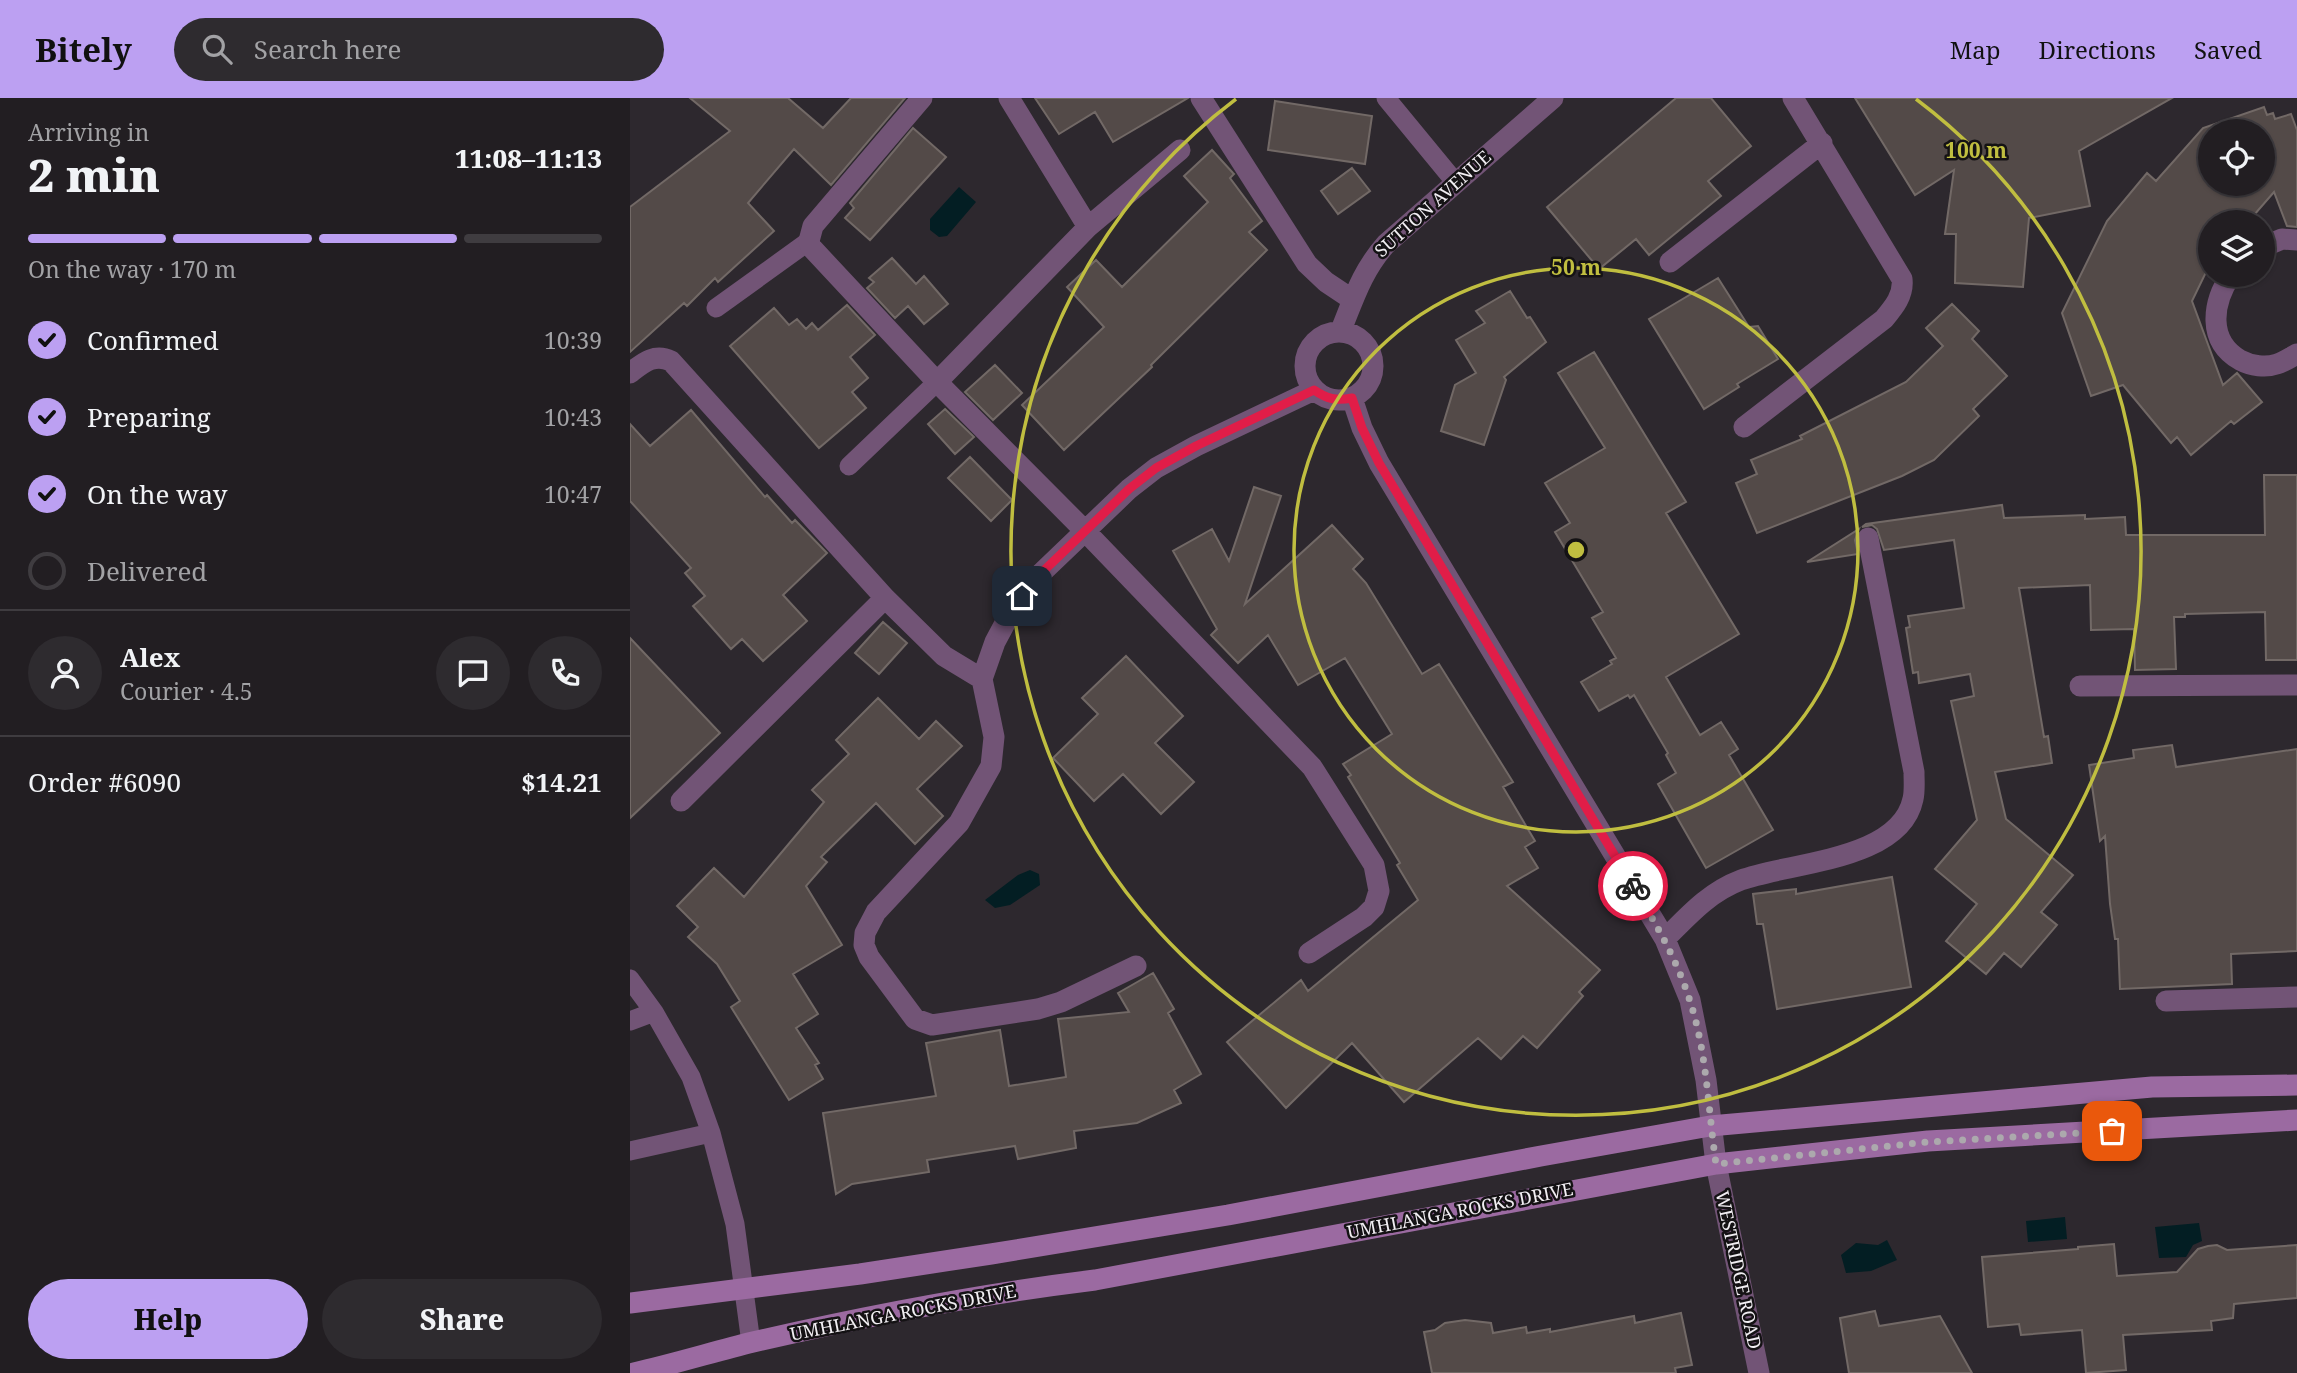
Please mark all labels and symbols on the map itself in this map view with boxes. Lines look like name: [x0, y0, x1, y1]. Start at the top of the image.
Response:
text: 100 m: [1945, 136, 2007, 164]
street label: SUTTON AVENUE: [1369, 145, 1496, 262]
text: 50 m: [1551, 253, 1601, 281]
centre of rings: [1564, 538, 1588, 562]
pin: [992, 566, 1052, 626]
courier: [1598, 851, 1668, 921]
pin: [2082, 1101, 2142, 1161]
street label: UMHLANGA ROCKS DRIVE: [1345, 1176, 1575, 1244]
street label: WESTRIDGE ROAD: [1711, 1189, 1767, 1351]
street label: UMHLANGA ROCKS DRIVE: [788, 1278, 1018, 1346]

